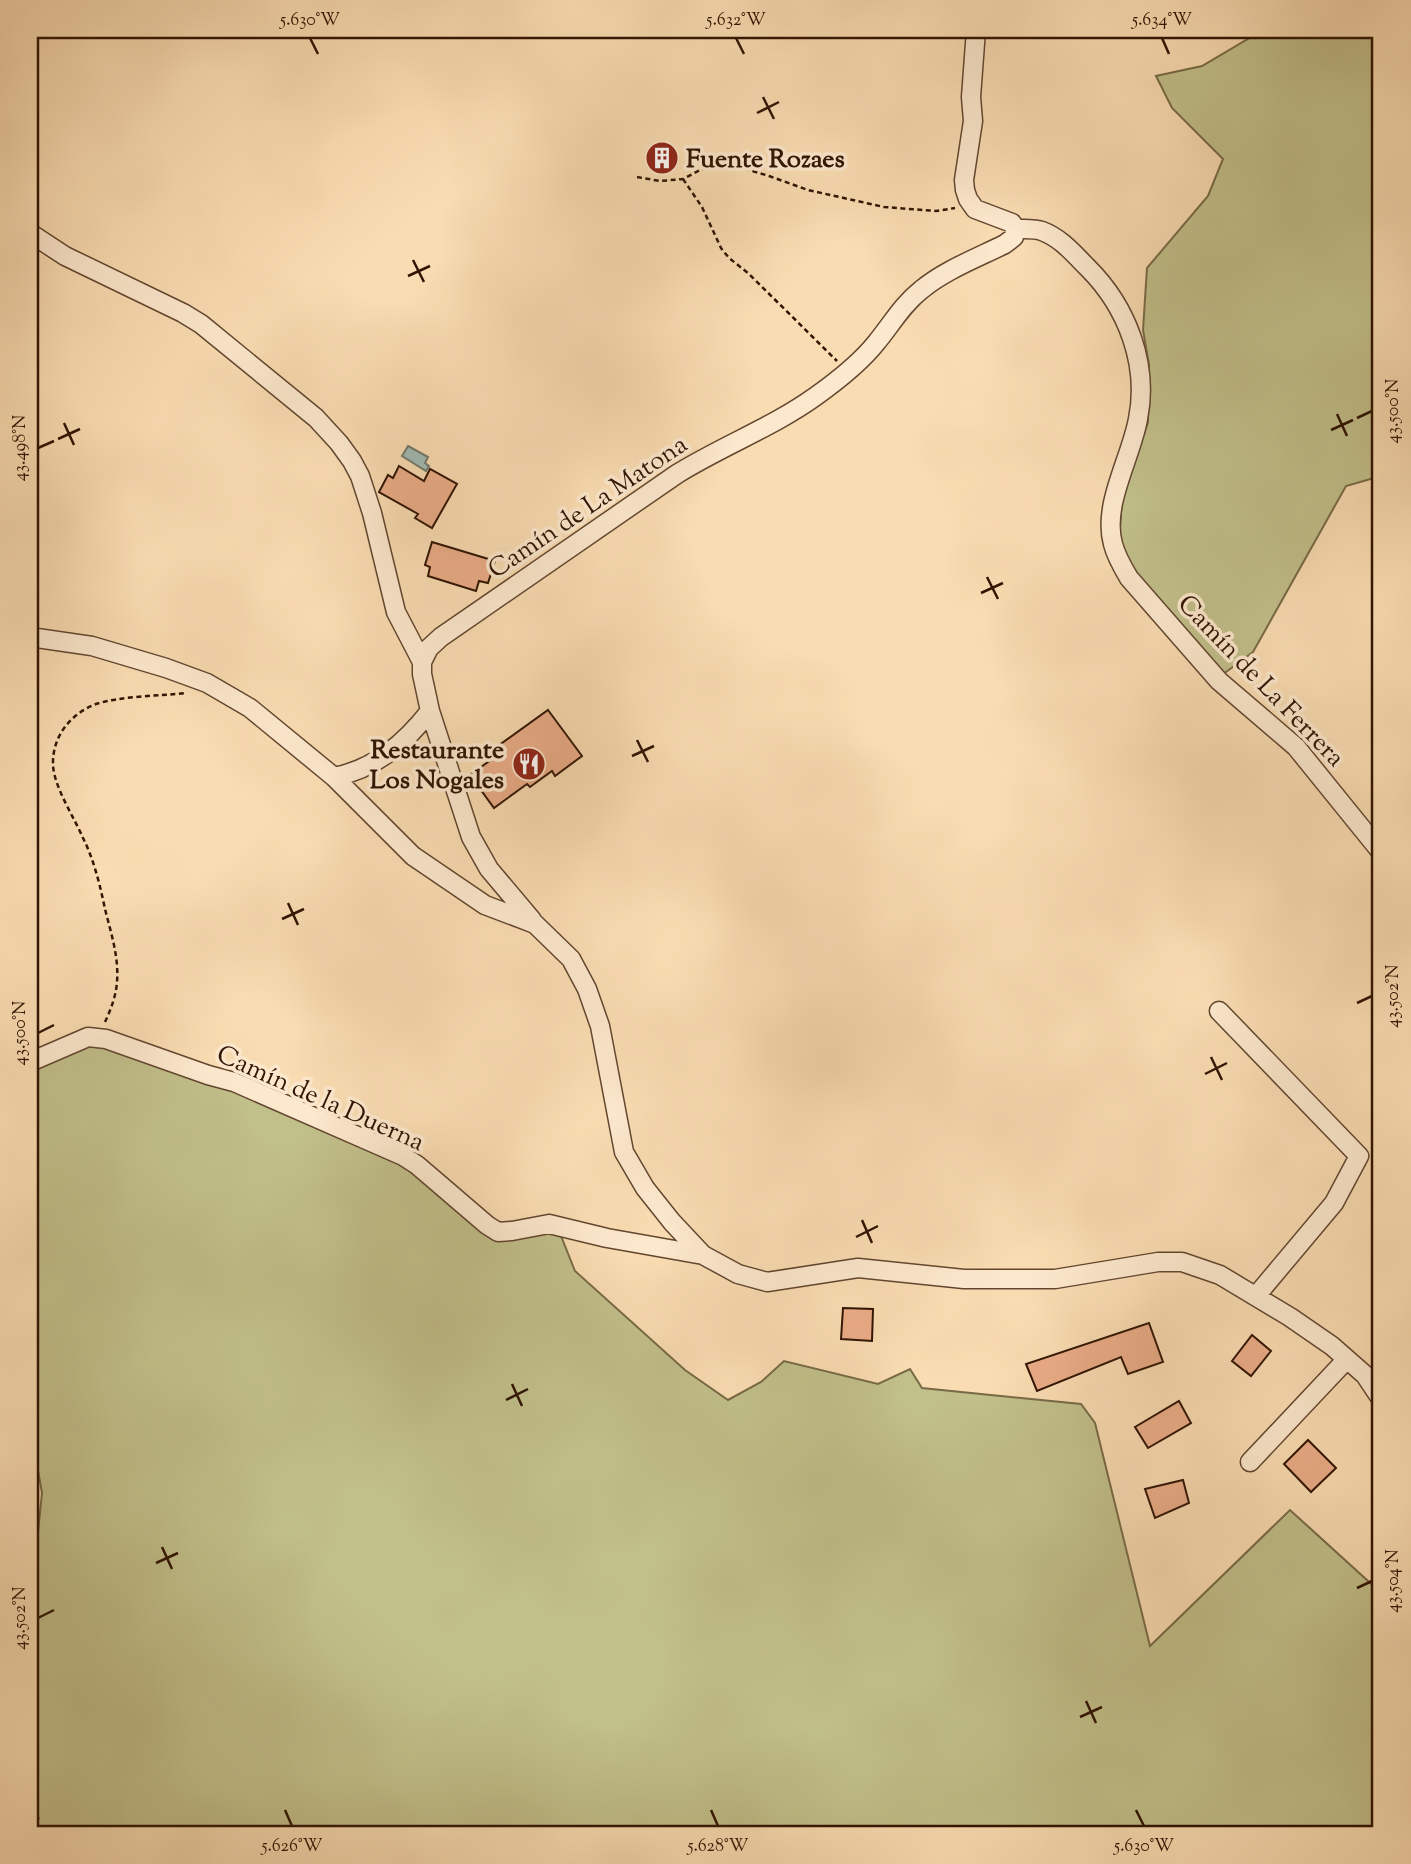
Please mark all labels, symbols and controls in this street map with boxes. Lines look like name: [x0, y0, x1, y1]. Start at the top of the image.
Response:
text: 5.630°W: [279, 8, 340, 34]
text: 5.632°W: [705, 8, 766, 34]
text: 5.634°W: [1131, 8, 1192, 34]
building icon: Fuente Rozaes: [643, 139, 681, 177]
place label: Fuente Rozaes: [686, 142, 845, 179]
text: 43.500°N: [1381, 379, 1407, 443]
text: 43.498°N: [8, 415, 34, 481]
street label: Camín de La Matona: [481, 427, 696, 589]
street label: Camín de La Ferrera: [1168, 587, 1352, 776]
place label: Restaurante Los Nogales: [370, 733, 504, 800]
restaurant icon: Restaurante Los Nogales: [510, 745, 548, 783]
text: 43.502°N: [1381, 964, 1407, 1028]
text: 43.500°N: [8, 1001, 34, 1065]
street label: Camín de la Duerna: [210, 1037, 430, 1162]
text: 43.504°N: [1381, 1549, 1407, 1613]
text: 43.502°N: [8, 1586, 34, 1650]
text: 5.626°W: [260, 1834, 323, 1860]
text: 5.628°W: [686, 1834, 749, 1860]
text: 5.630°W: [1113, 1834, 1174, 1860]

